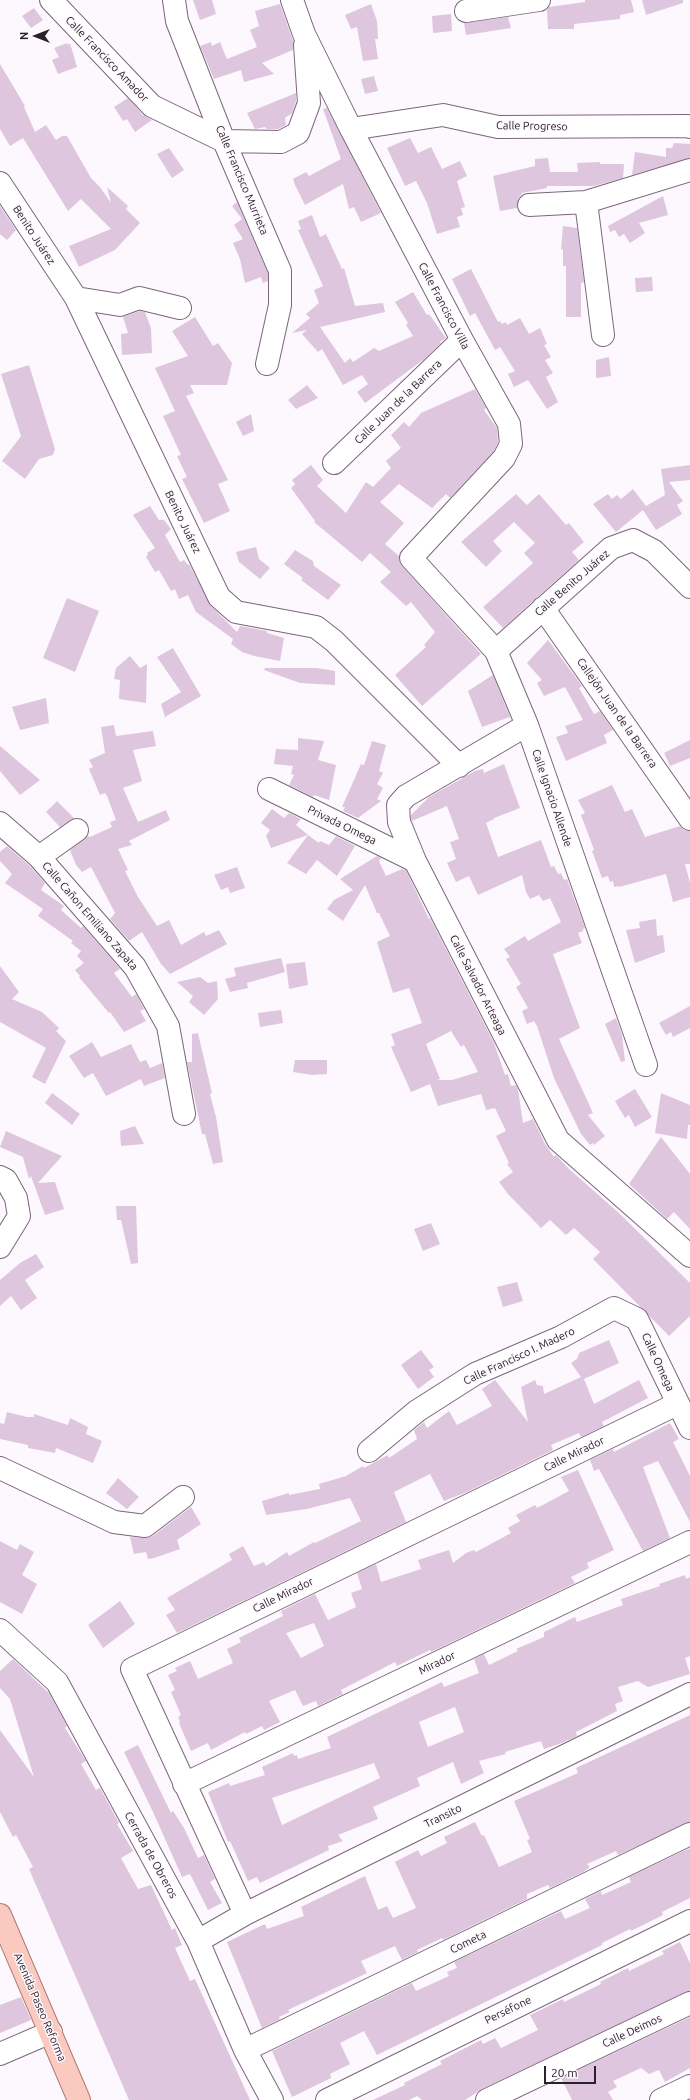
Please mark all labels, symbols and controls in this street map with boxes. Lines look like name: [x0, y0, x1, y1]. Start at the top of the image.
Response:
street label: Calle Francisco Amador: [63, 13, 151, 105]
north arrow: [16, 16, 56, 56]
text: N: [18, 32, 30, 40]
street label: Calle Progreso: [496, 119, 568, 133]
street label: Calle Francisco Murrieta: [213, 123, 271, 237]
street label: Benito Juárez: [10, 203, 58, 267]
street label: Calle Francisco Villa: [416, 260, 472, 352]
street label: Calle Juan de la Barrera: [352, 357, 444, 447]
street label: Benito Juárez: [162, 489, 204, 555]
street label: Calle Benito Juárez: [532, 547, 612, 619]
street label: Callejón Juan de la Barrera: [574, 655, 660, 771]
street label: Calle Ignacio Allende: [529, 747, 575, 849]
street label: Privada Omega: [305, 803, 379, 847]
street label: Calle Cañon Emiliano Zapata: [39, 859, 141, 973]
street label: Calle Salvador Arteaga: [447, 933, 509, 1037]
street label: Calle Francisco I. Madero: [461, 1324, 577, 1388]
street label: Calle Omega: [639, 1331, 677, 1393]
street label: Calle Mirador: [542, 1434, 606, 1474]
street label: Calle Mirador: [251, 1575, 315, 1615]
street label: Mirador: [417, 1649, 457, 1677]
street label: Transito: [422, 1801, 464, 1831]
street label: Cerrada de Obreros: [122, 1809, 180, 1901]
street label: Cometa: [448, 1928, 488, 1956]
street label: Avenida Paseo Reforma: [11, 1951, 69, 2063]
street label: Perséfone: [482, 1993, 534, 2027]
street label: Calle Deimos: [600, 2011, 664, 2051]
scale bar: [546, 2058, 598, 2084]
text: 20 m: [551, 2066, 578, 2079]

